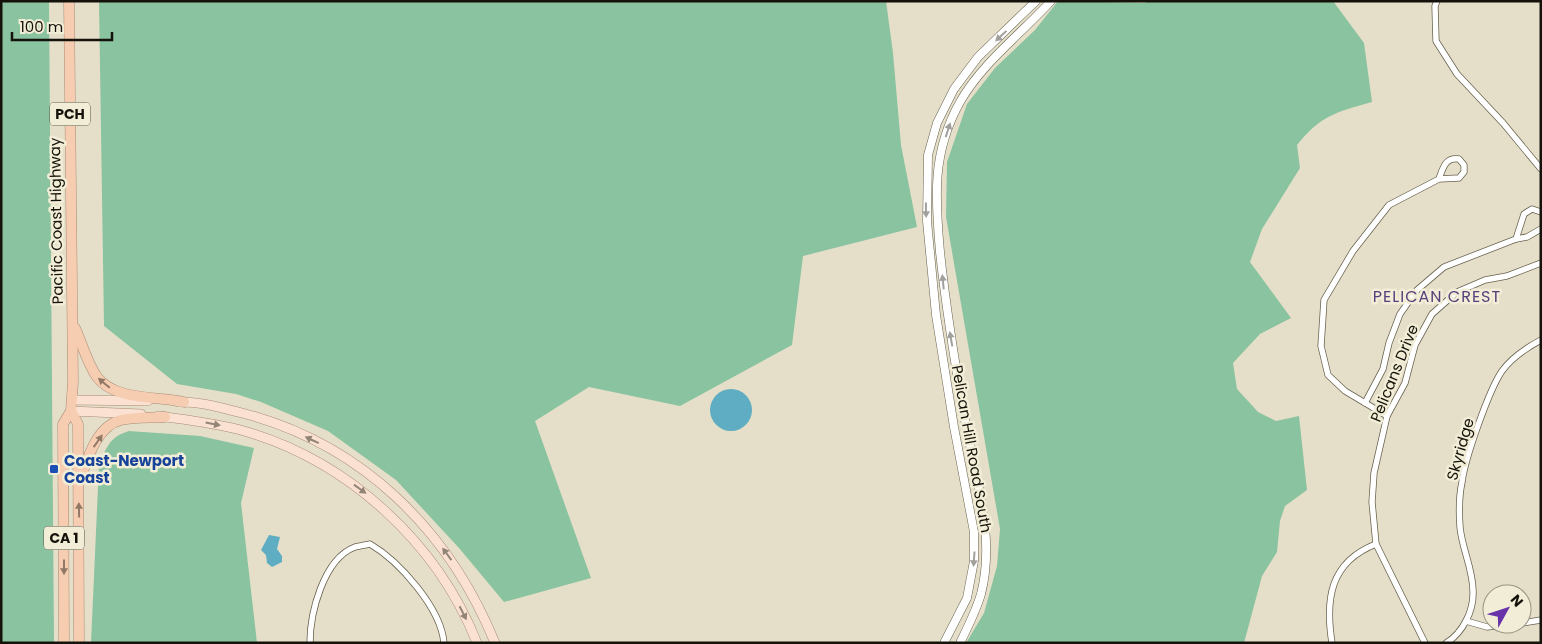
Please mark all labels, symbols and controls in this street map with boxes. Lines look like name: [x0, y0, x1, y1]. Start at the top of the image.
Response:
scale bar: [12, 10, 112, 42]
text: 100 m: [20, 16, 63, 37]
one-way arrow: [996, 30, 1008, 42]
road number: PCH: [50, 102, 90, 126]
one-way arrow: [945, 123, 952, 138]
street label: Pacific Coast Highway: [44, 137, 68, 305]
one-way arrow: [923, 202, 931, 218]
one-way arrow: [939, 274, 947, 290]
district label: PELICAN CREST: [1373, 285, 1501, 308]
street label: Pelicans Drive: [1365, 321, 1423, 425]
one-way arrow: [947, 331, 955, 347]
street label: Pelican Hill Road South: [947, 364, 997, 534]
one-way arrow: [97, 377, 110, 388]
street label: Skyridge: [1441, 415, 1479, 483]
one-way arrow: [205, 420, 221, 428]
one-way arrow: [93, 434, 103, 447]
one-way arrow: [305, 436, 319, 444]
place label: Coast-Newport Coast: [64, 450, 184, 488]
marker: Coast-Newport Coast: [48, 463, 60, 475]
one-way arrow: [353, 484, 366, 495]
one-way arrow: [75, 502, 83, 518]
road number: CA 1: [44, 526, 84, 550]
one-way arrow: [442, 547, 452, 561]
one-way arrow: [969, 551, 977, 567]
one-way arrow: [60, 559, 68, 575]
north arrow: [1482, 584, 1532, 634]
text: N: [1506, 590, 1528, 611]
one-way arrow: [459, 606, 467, 620]

